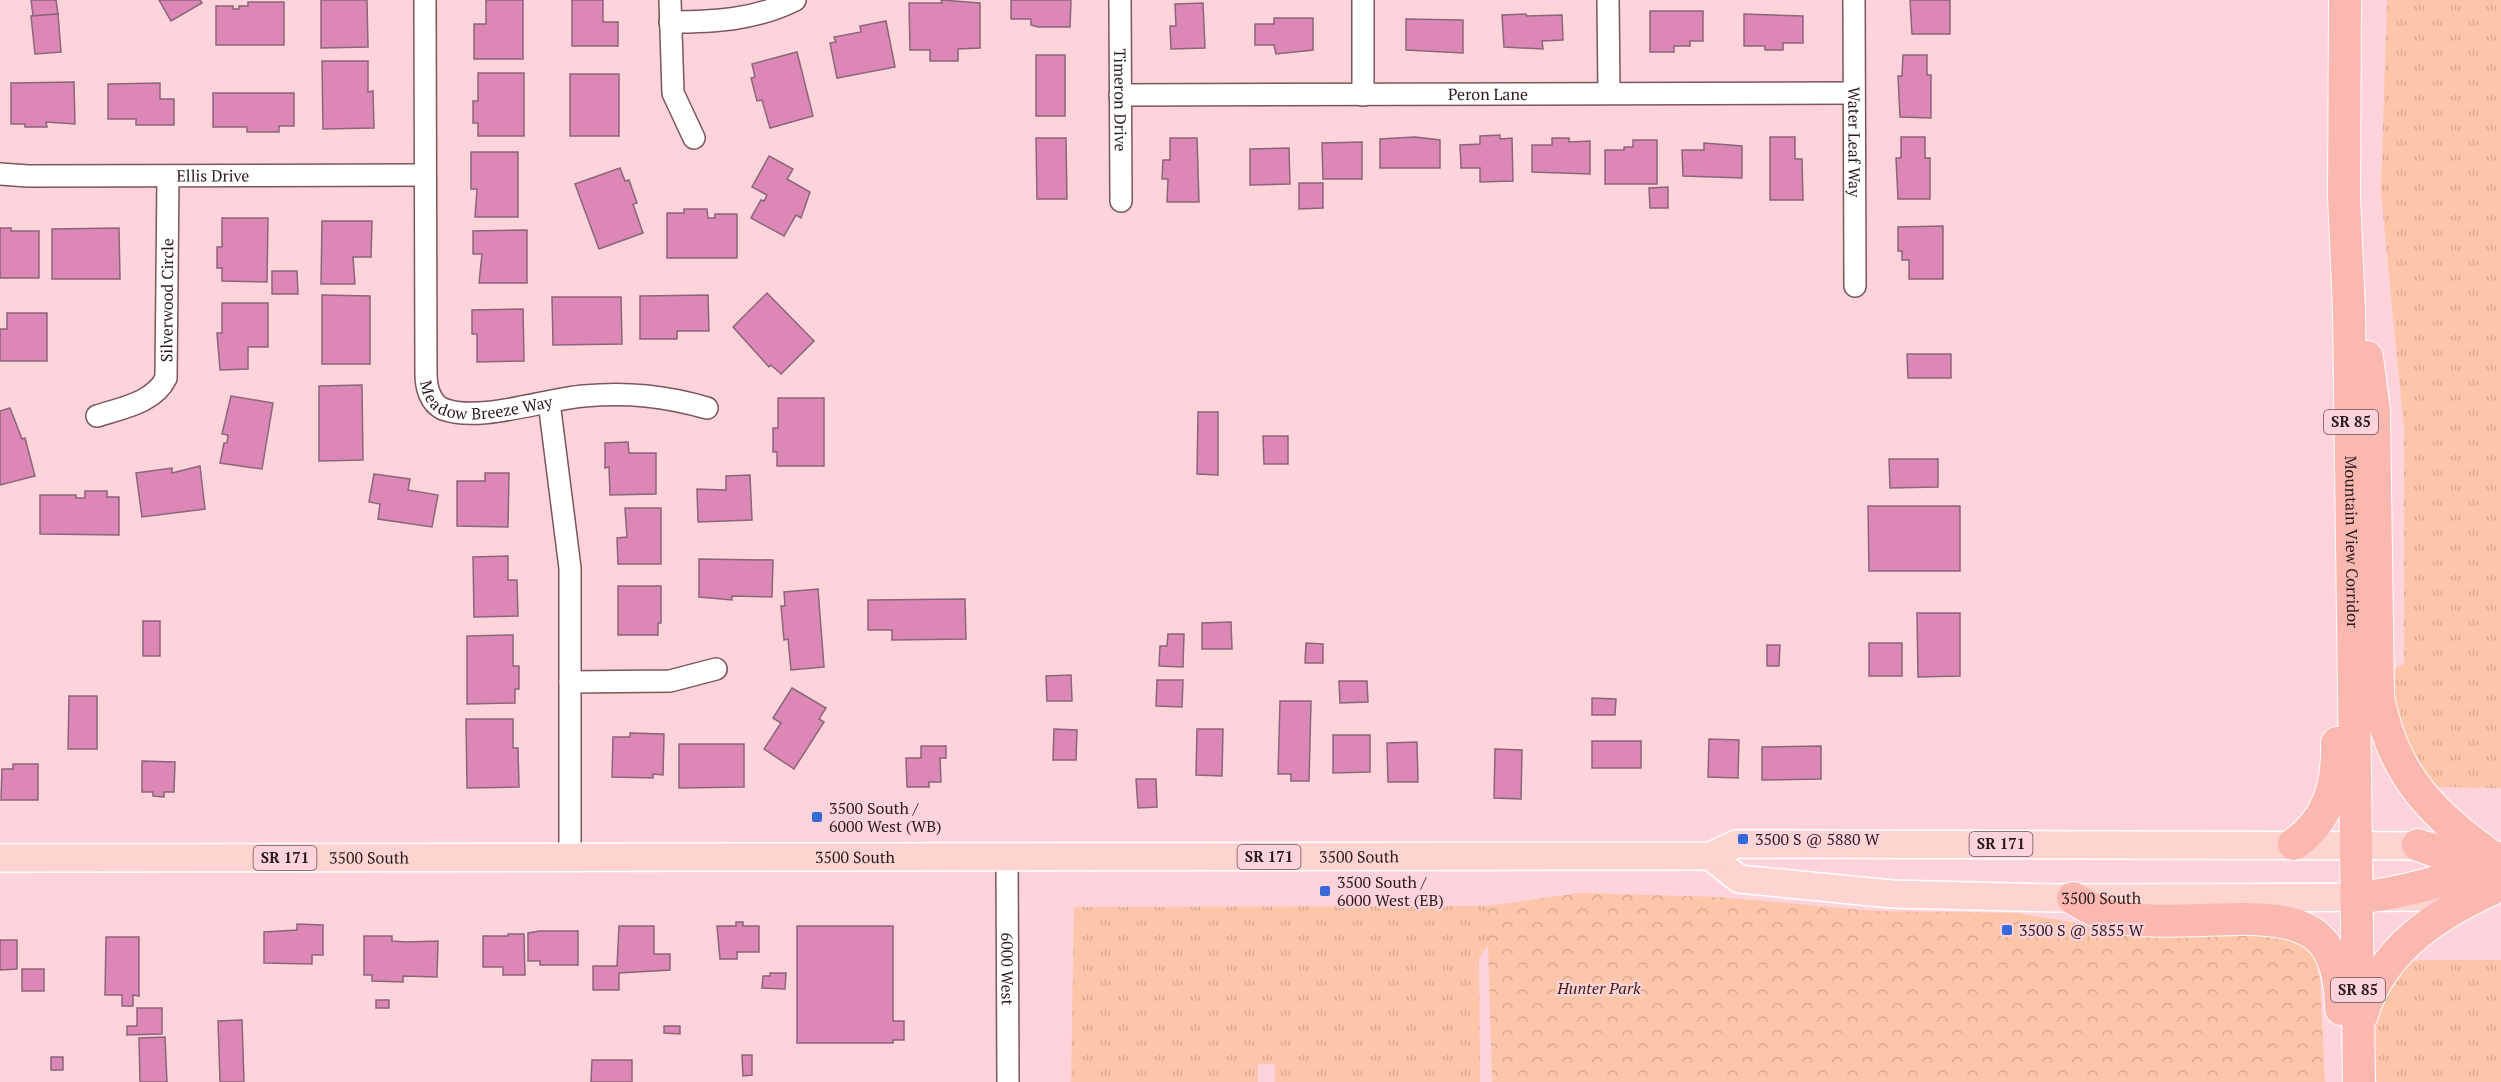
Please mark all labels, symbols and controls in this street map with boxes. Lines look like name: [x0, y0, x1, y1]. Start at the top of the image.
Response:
street label: Timeron Drive: [1109, 48, 1132, 152]
street label: Peron Lane: [1448, 83, 1528, 105]
street label: Water Leaf Way: [1843, 87, 1866, 198]
street label: Ellis Drive: [176, 164, 249, 187]
street label: Silverwood Circle: [155, 238, 178, 362]
street label: Meadow Breeze Way: [415, 378, 555, 424]
road number: SR 85: [2324, 410, 2378, 434]
street label: Mountain View Corridor: [2340, 456, 2364, 629]
place label: 3500 South / 6000 West (WB): [829, 797, 941, 837]
marker: 3500 South / 6000 West (WB): [810, 810, 824, 824]
place label: 3500 S @ 5880 W: [1755, 828, 1879, 850]
marker: 3500 S @ 5880 W: [1736, 832, 1750, 846]
road number: SR 171: [1970, 832, 2032, 856]
road number: SR 171: [1238, 845, 1300, 869]
street label: 3500 South: [1319, 845, 1400, 867]
road number: SR 171: [254, 846, 316, 870]
street label: 3500 South: [815, 846, 896, 868]
street label: 3500 South: [329, 847, 410, 869]
place label: 3500 South / 6000 West (EB): [1337, 871, 1444, 911]
marker: 3500 South / 6000 West (EB): [1318, 884, 1332, 898]
street label: 3500 South: [2061, 887, 2142, 909]
place label: 3500 S @ 5855 W: [2019, 919, 2143, 941]
marker: 3500 S @ 5855 W: [2000, 923, 2014, 937]
street label: 6000 West: [996, 933, 1019, 1006]
park label: Hunter Park: [1556, 977, 1641, 999]
road number: SR 85: [2331, 978, 2385, 1002]

